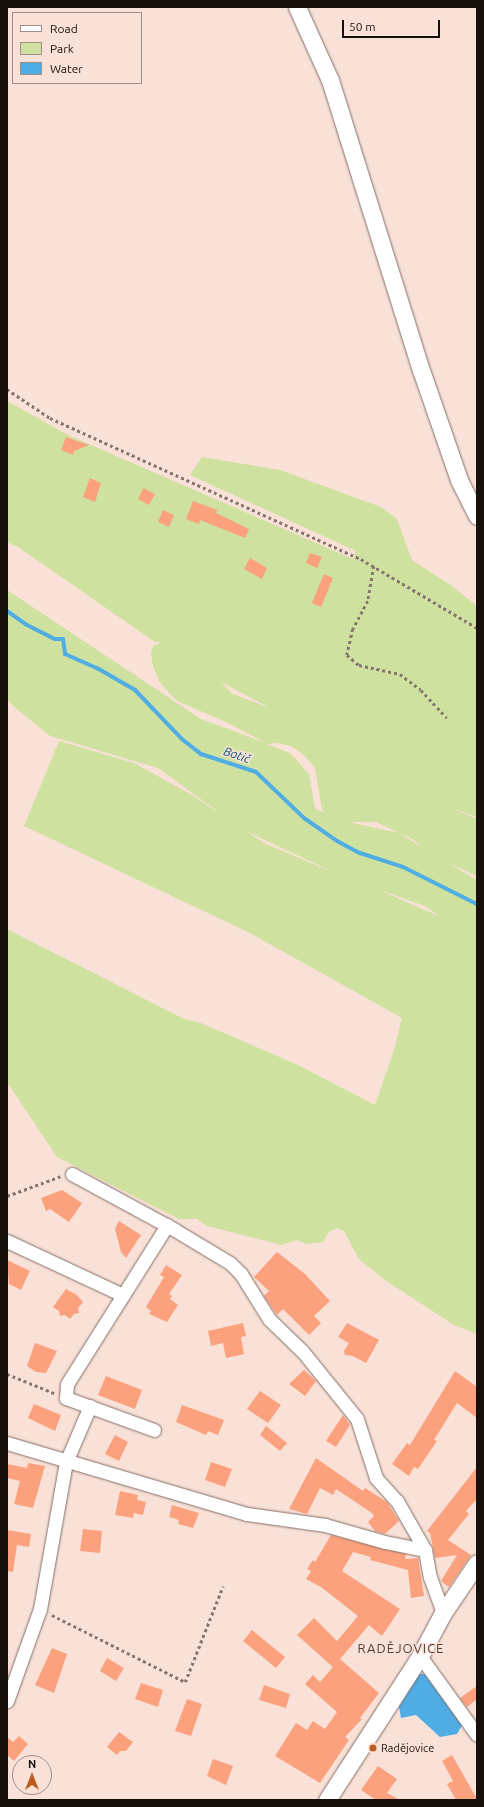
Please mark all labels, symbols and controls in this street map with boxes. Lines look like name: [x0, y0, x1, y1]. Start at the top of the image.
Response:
legend: [12, 12, 142, 84]
scale bar: [344, 12, 442, 38]
text: 50 m: [349, 20, 376, 33]
text: Road: [50, 22, 78, 35]
text: Park: [50, 42, 74, 55]
text: Water: [50, 62, 83, 75]
water label: Botič: [222, 744, 252, 766]
district label: RADĚJOVICE: [358, 1640, 444, 1656]
place label: Radějovice: [381, 1741, 434, 1755]
marker: Radějovice: [368, 1743, 378, 1753]
north arrow: [12, 1755, 52, 1795]
text: N: [28, 1758, 36, 1770]

